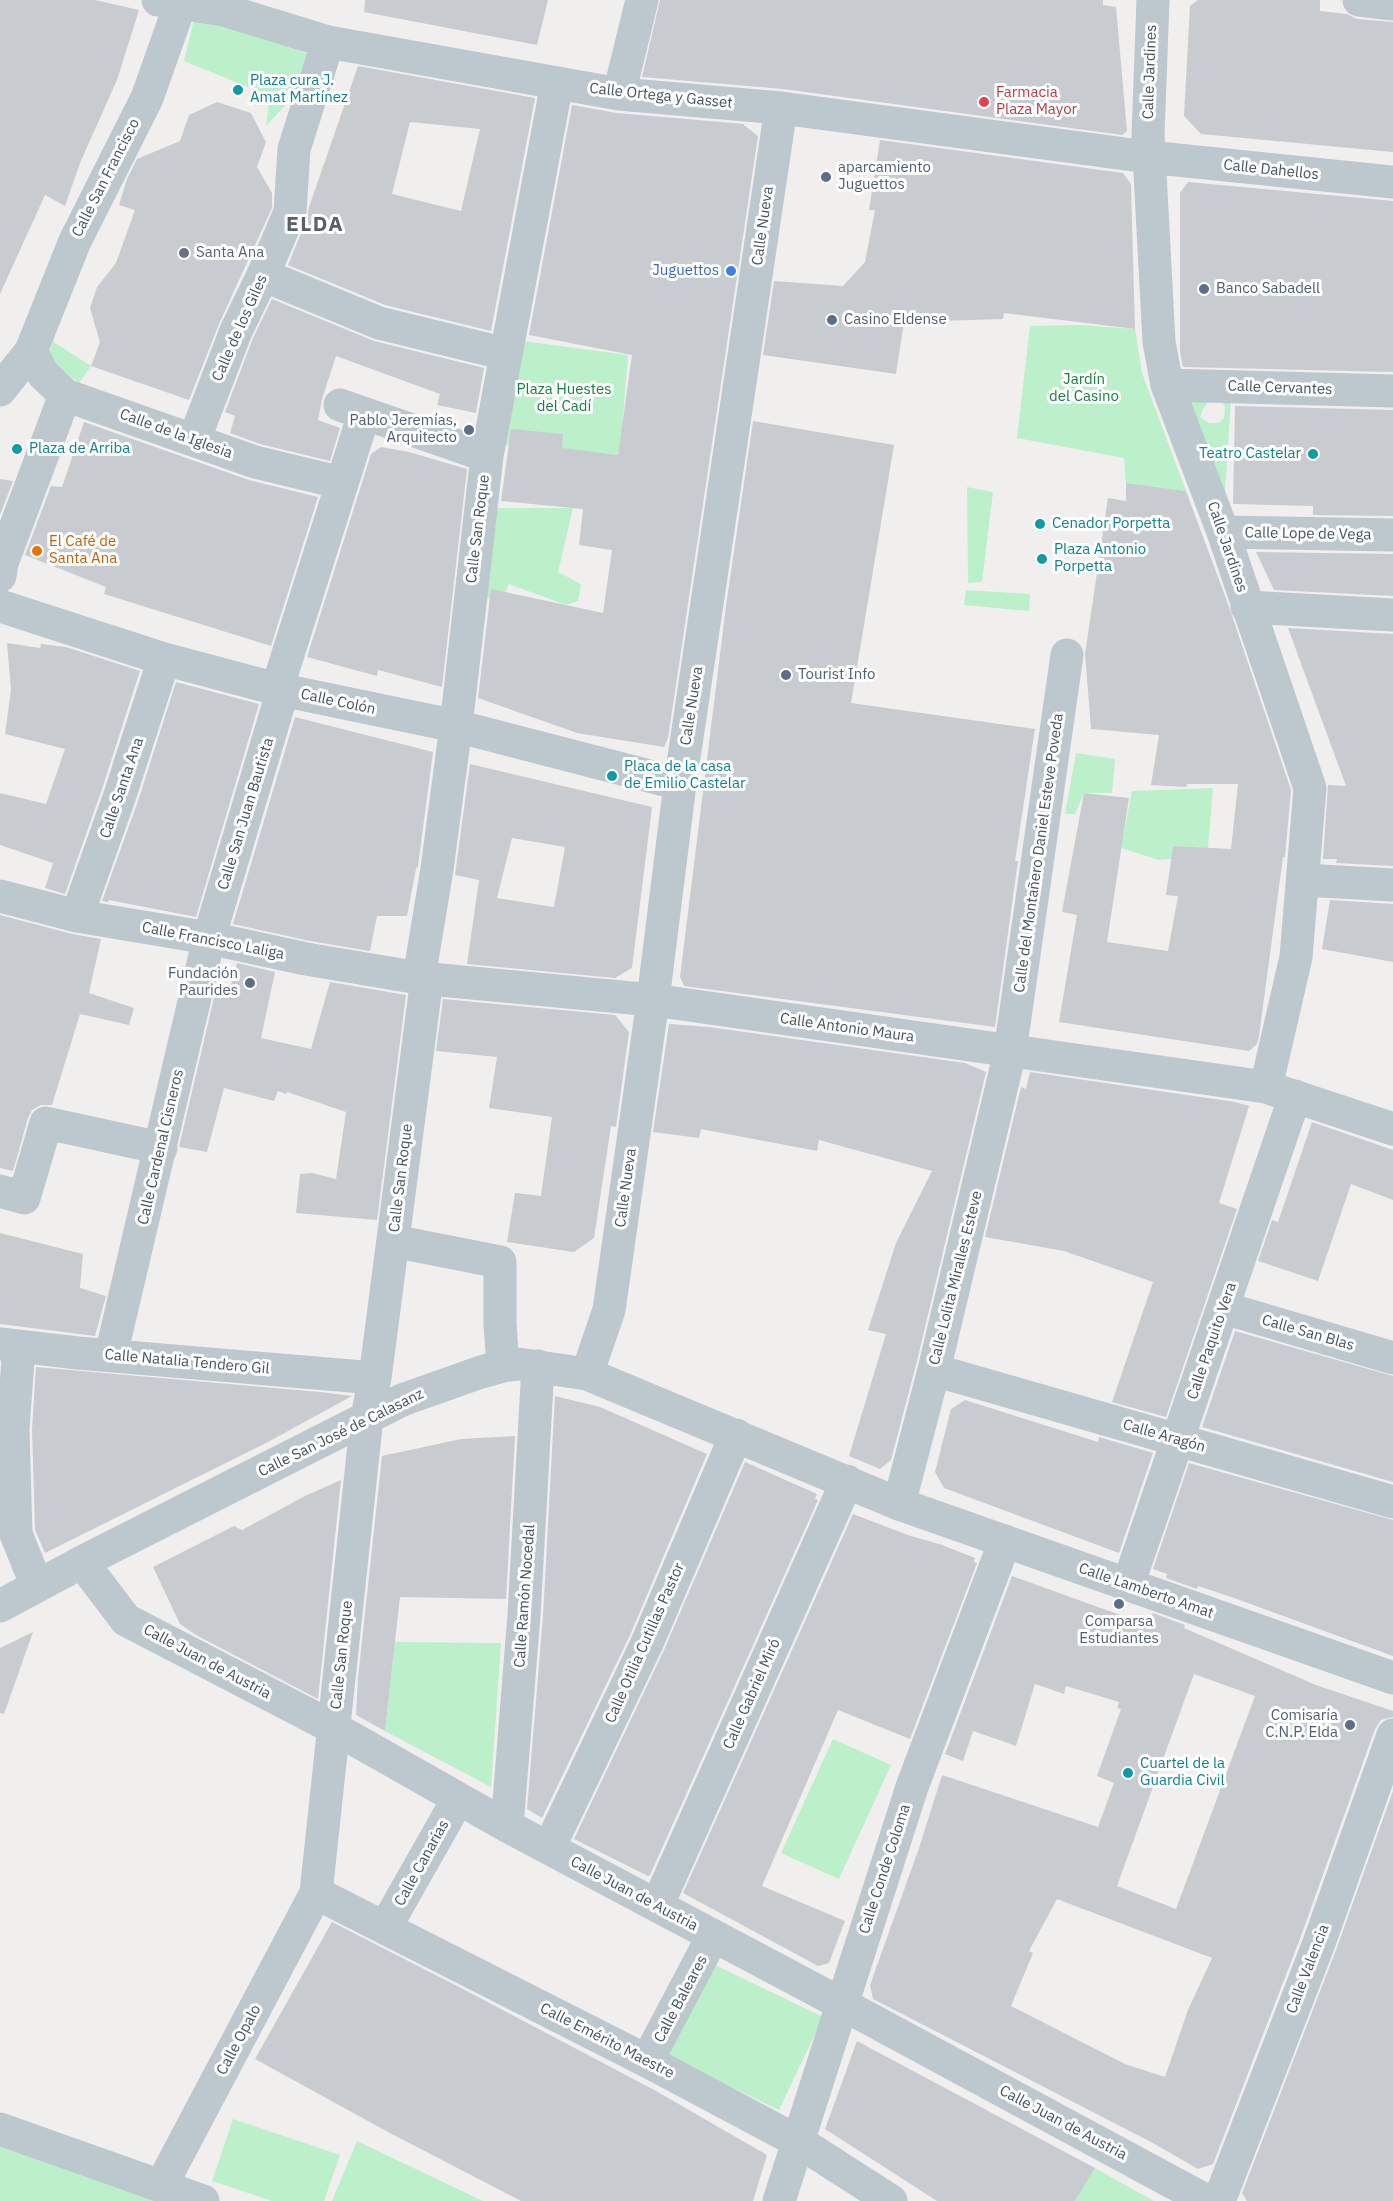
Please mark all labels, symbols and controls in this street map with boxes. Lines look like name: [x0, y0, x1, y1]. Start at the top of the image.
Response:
street label: Calle Jardines: [1139, 24, 1161, 120]
place label: Plaza cura J. Amat Martínez: [250, 72, 348, 107]
street label: Calle Ortega y Gasset: [589, 80, 733, 112]
marker: Plaza cura J. Amat Martínez: [231, 83, 245, 97]
place label: Farmacia Plaza Mayor: [996, 84, 1077, 119]
marker: Farmacia Plaza Mayor: [977, 95, 991, 109]
street label: Calle San Francisco: [68, 116, 144, 240]
street label: Calle Dahellos: [1222, 156, 1320, 184]
place label: aparcamiento Juguettos: [838, 159, 931, 194]
marker: aparcamiento Juguettos: [819, 170, 833, 184]
street label: Calle Nueva: [749, 185, 777, 267]
district label: ELDA: [286, 212, 344, 238]
place label: Santa Ana: [196, 244, 264, 262]
marker: Santa Ana: [177, 246, 191, 260]
place label: Juguettos: [652, 262, 719, 280]
marker: Juguettos: [724, 264, 738, 278]
street label: Calle de los Giles: [208, 272, 272, 384]
place label: Banco Sabadell: [1216, 280, 1320, 298]
marker: Banco Sabadell: [1197, 282, 1211, 296]
place label: Casino Eldense: [844, 311, 947, 329]
marker: Casino Eldense: [825, 313, 839, 327]
park label: Jardín del Casino: [1049, 371, 1119, 406]
street label: Calle Cervantes: [1227, 377, 1333, 399]
park label: Plaza Huestes del Cadí: [517, 381, 611, 416]
street label: Calle de la Iglesia: [117, 405, 235, 463]
place label: Pablo Jeremías, Arquitecto: [350, 412, 457, 447]
marker: Pablo Jeremías, Arquitecto: [462, 423, 476, 437]
place label: Plaza de Arriba: [29, 440, 130, 458]
marker: Plaza de Arriba: [10, 442, 24, 456]
place label: Teatro Castelar: [1199, 445, 1301, 463]
marker: Teatro Castelar: [1306, 447, 1320, 461]
street label: Calle San Roque: [462, 474, 494, 584]
street label: Calle Jardines: [1203, 499, 1251, 595]
place label: Cenador Porpetta: [1052, 515, 1170, 533]
marker: Cenador Porpetta: [1033, 517, 1047, 531]
street label: Calle Lope de Vega: [1245, 524, 1371, 544]
place label: El Café de Santa Ana: [49, 533, 117, 568]
place label: Plaza Antonio Porpetta: [1054, 541, 1146, 576]
marker: El Café de Santa Ana: [30, 544, 44, 558]
marker: Plaza Antonio Porpetta: [1035, 552, 1049, 566]
street label: Calle Nueva: [677, 665, 707, 747]
place label: Tourist Info: [798, 666, 876, 684]
marker: Tourist Info: [779, 668, 793, 682]
street label: Calle Colón: [299, 685, 377, 719]
street label: Calle del Montañero Daniel Esteve Poveda: [1010, 712, 1068, 994]
street label: Calle Santa Ana: [96, 735, 148, 841]
street label: Calle San Juan Bautista: [214, 736, 278, 892]
place label: Placa de la casa de Emilio Castelar: [624, 758, 745, 793]
marker: Placa de la casa de Emilio Castelar: [605, 769, 619, 783]
street label: Calle Francisco Laliga: [140, 918, 286, 964]
place label: Fundación Paurides: [168, 965, 238, 1000]
marker: Fundación Paurides: [243, 976, 257, 990]
street label: Calle Antonio Maura: [779, 1010, 915, 1046]
street label: Calle Cardenal Cisneros: [134, 1067, 188, 1227]
street label: Calle San Roque: [385, 1123, 417, 1233]
street label: Calle Nueva: [612, 1147, 640, 1229]
street label: Calle Lolita Miralles Esteve: [926, 1189, 986, 1367]
street label: Calle Paquito Vera: [1184, 1280, 1240, 1402]
street label: Calle San Blas: [1260, 1311, 1356, 1355]
street label: Calle Natalia Tendero Gil: [104, 1346, 270, 1378]
street label: Calle San José de Calasanz: [255, 1385, 427, 1481]
street label: Calle Aragón: [1121, 1416, 1207, 1456]
street label: Calle Ramón Nocedal: [511, 1524, 539, 1668]
street label: Calle Lamberto Amat: [1076, 1559, 1216, 1623]
street label: Calle Otilia Cutillas Pastor: [602, 1560, 688, 1726]
marker: Comparsa Estudiantes: [1112, 1597, 1126, 1611]
street label: Calle San Roque: [327, 1600, 357, 1710]
place label: Comparsa Estudiantes: [1079, 1613, 1159, 1648]
street label: Calle Juan de Austria: [140, 1621, 274, 1703]
street label: Calle Gabriel Miró: [720, 1636, 784, 1752]
place label: Comisaría C.N.P. Elda: [1265, 1707, 1338, 1742]
marker: Comisaría C.N.P. Elda: [1343, 1718, 1357, 1732]
place label: Cuartel de la Guardia Civil: [1140, 1755, 1225, 1790]
marker: Cuartel de la Guardia Civil: [1121, 1766, 1135, 1780]
street label: Calle Conde Coloma: [856, 1802, 914, 1936]
street label: Calle Canarias: [391, 1817, 453, 1909]
street label: Calle Juan de Austria: [567, 1853, 701, 1935]
street label: Calle Valencia: [1283, 1922, 1333, 2016]
street label: Calle Baleares: [650, 1952, 712, 2046]
street label: Calle Emérito Maestre: [537, 1999, 677, 2083]
street label: Calle Opalo: [213, 2002, 265, 2078]
street label: Calle Juan de Austria: [996, 2082, 1130, 2164]

